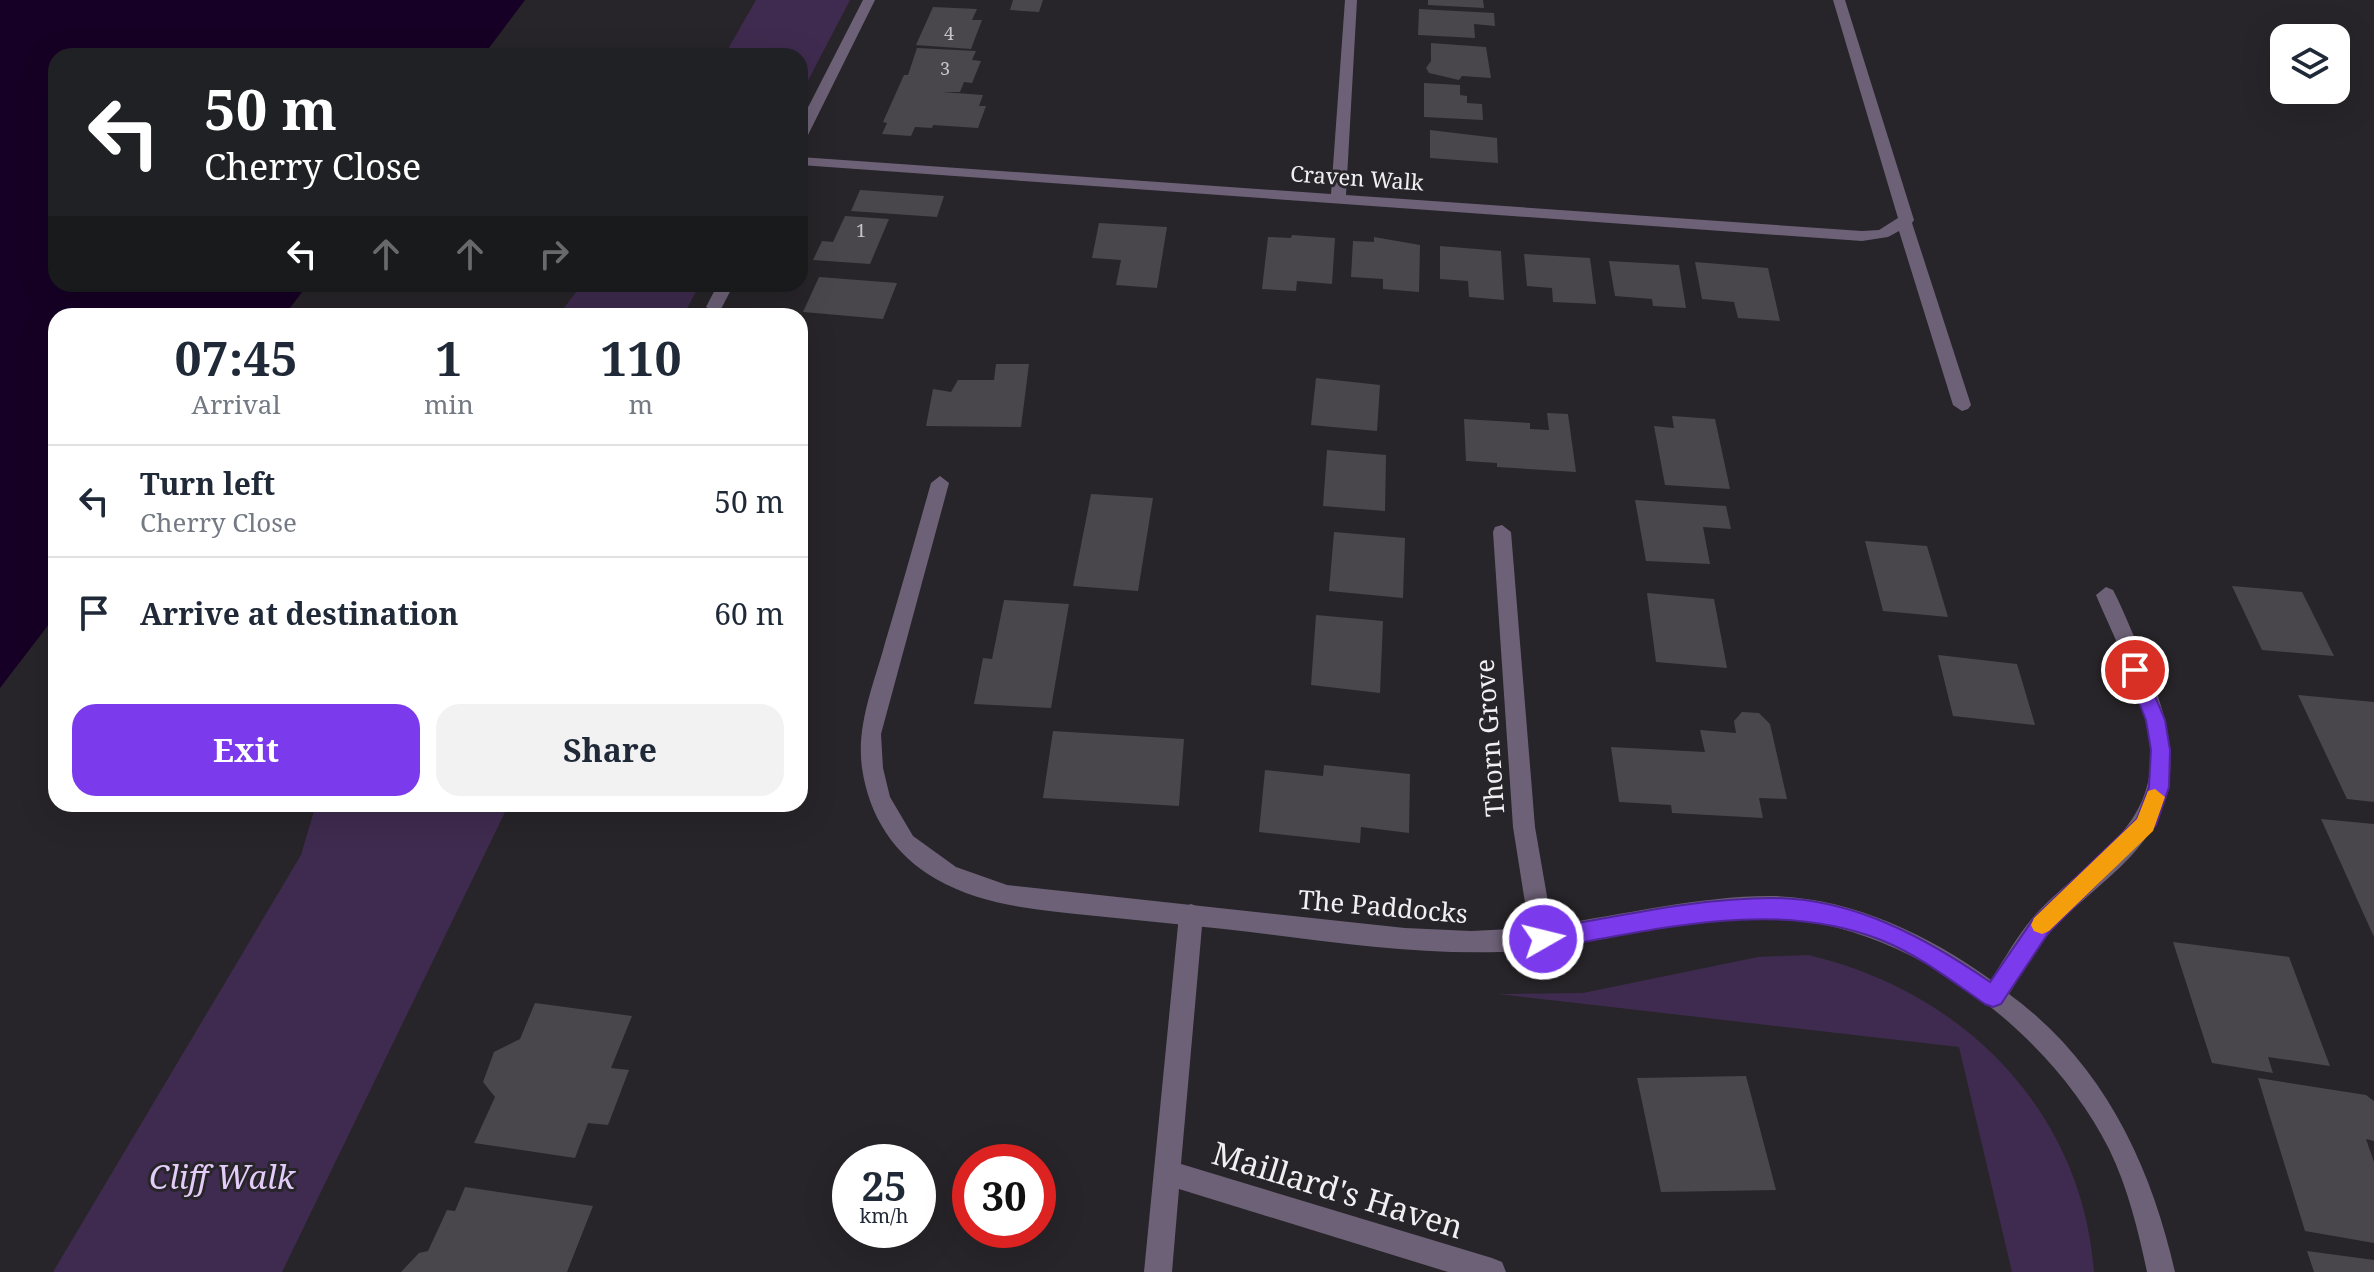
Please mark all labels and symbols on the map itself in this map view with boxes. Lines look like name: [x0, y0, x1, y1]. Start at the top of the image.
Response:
house number: 4: [944, 21, 954, 45]
house number: 3: [940, 56, 950, 80]
street label: Craven Walk: [1289, 157, 1425, 197]
house number: 1: [856, 218, 866, 242]
pin: [2101, 636, 2169, 704]
street label: Thorn Grove: [1466, 658, 1512, 818]
street label: The Paddocks: [1297, 881, 1469, 931]
position arrow: [1501, 897, 1585, 981]
street label: Maillard's Haven: [1207, 1130, 1469, 1248]
speed limit sign: 30: [952, 1144, 1056, 1248]
park label: Cliff Walk: [149, 1155, 297, 1198]

